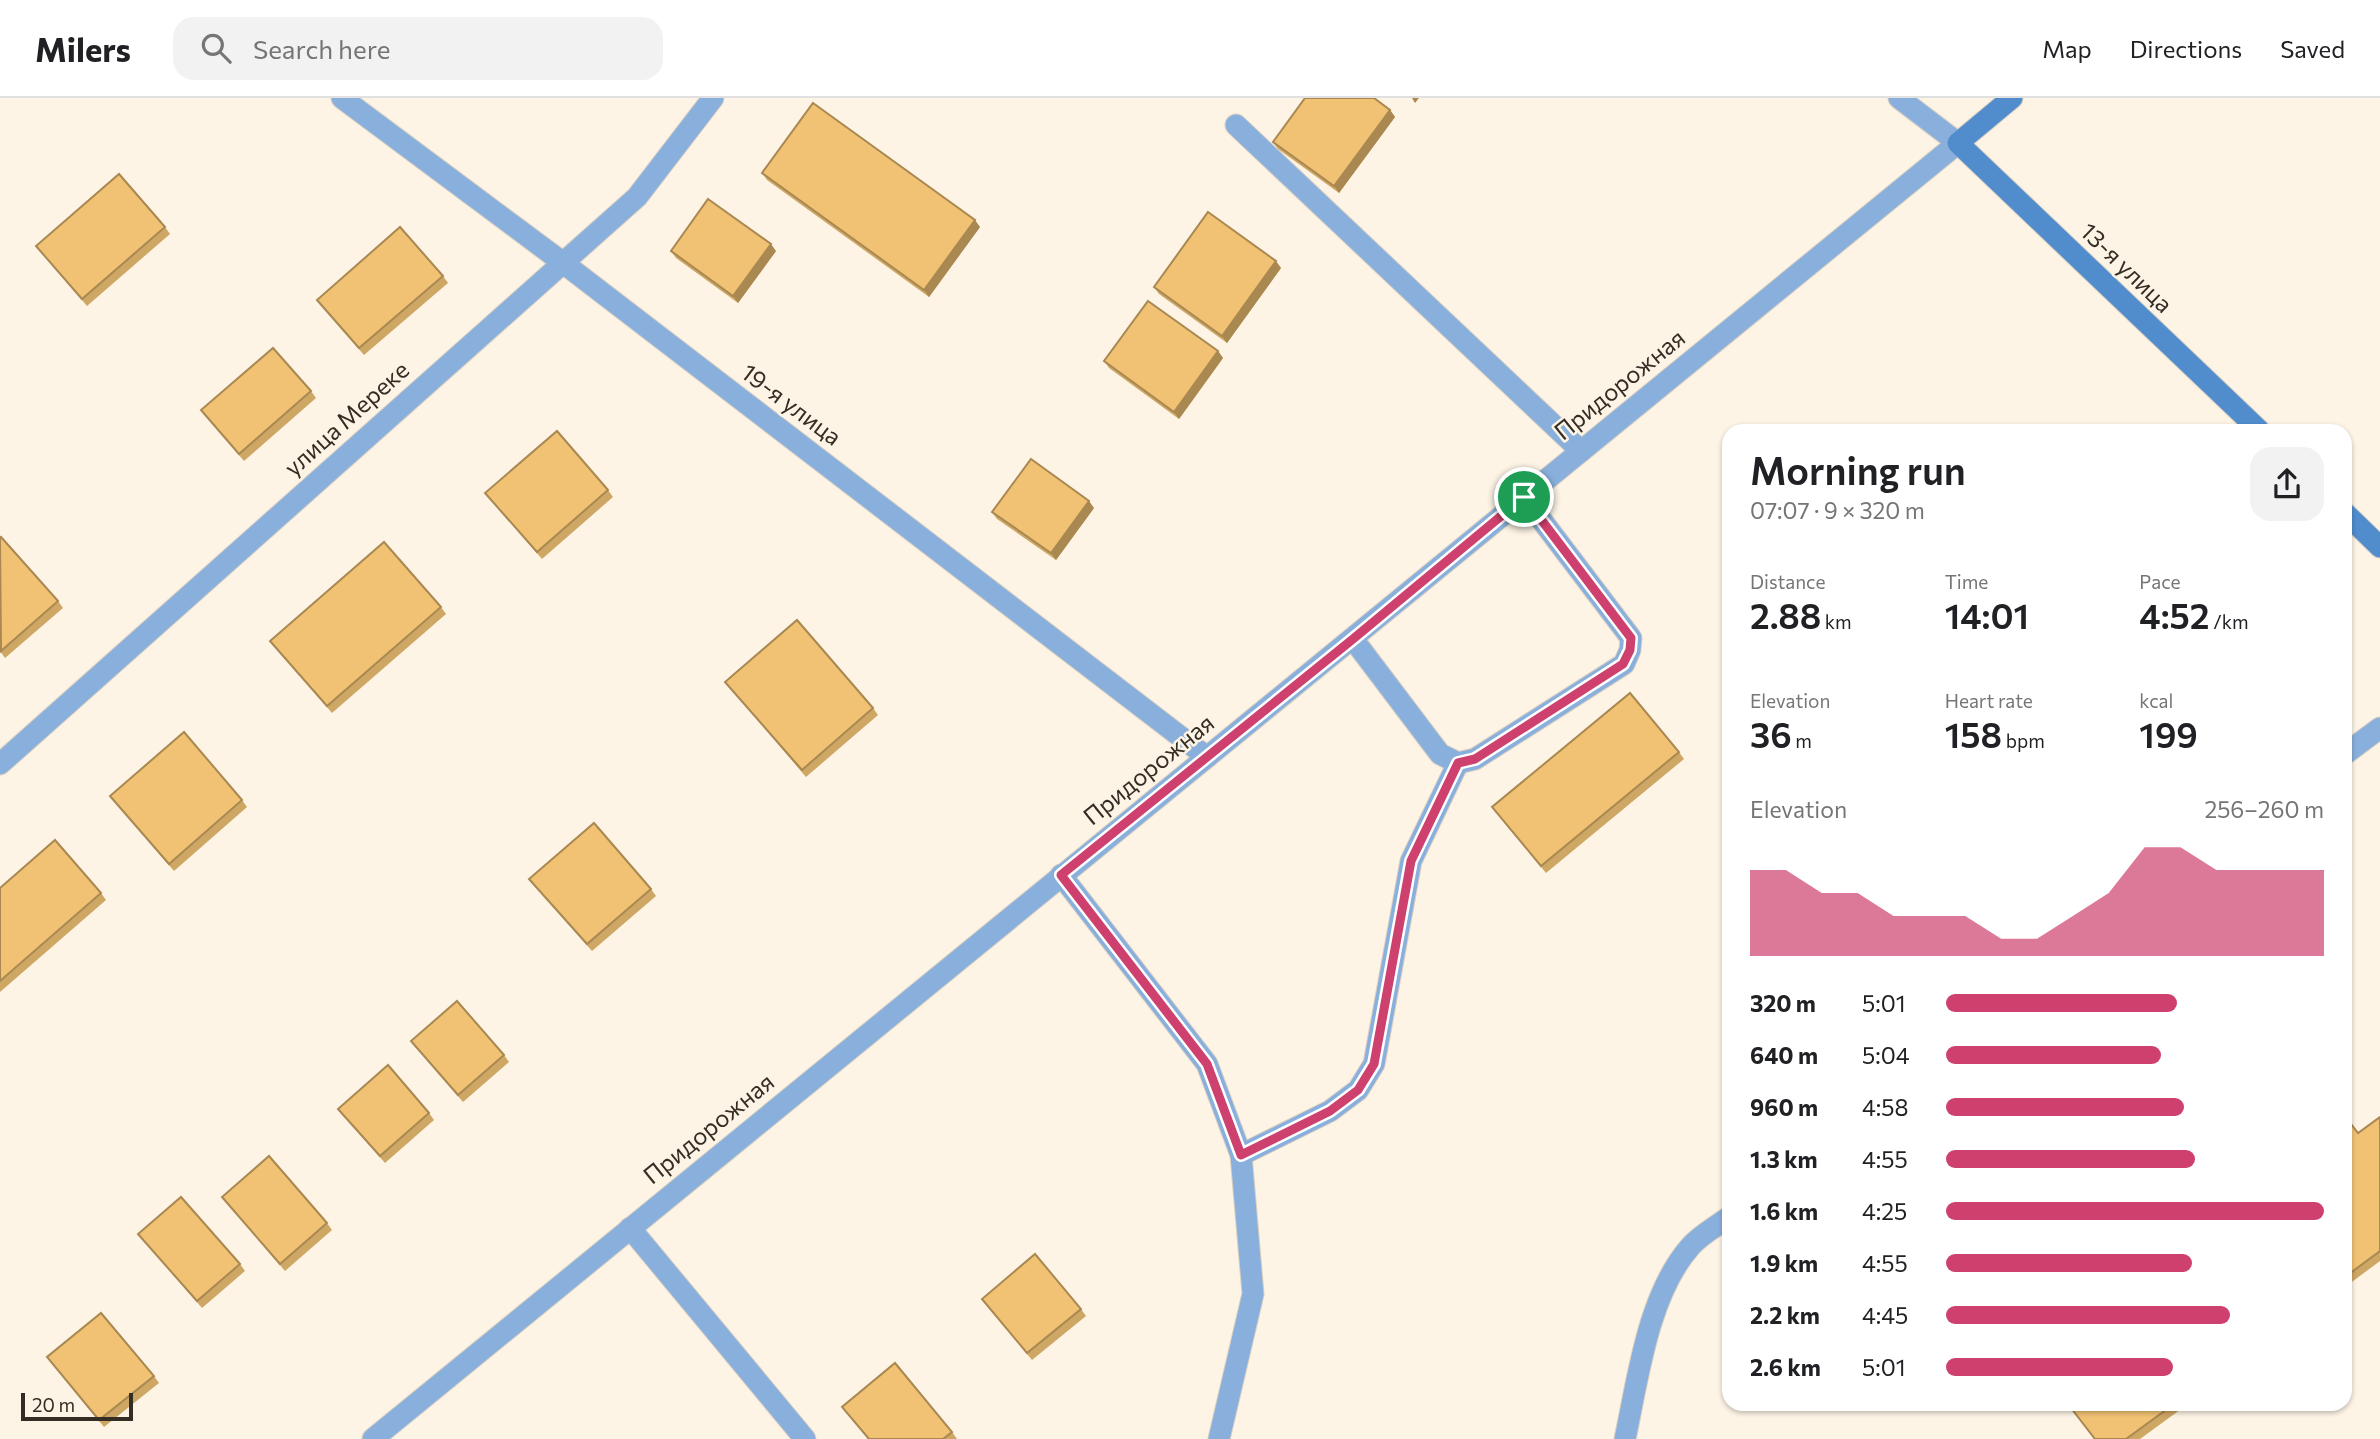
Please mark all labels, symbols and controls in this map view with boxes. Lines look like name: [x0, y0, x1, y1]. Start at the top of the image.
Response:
search box: [173, 17, 663, 80]
text: Milers: [35, 28, 131, 69]
icon: search: [197, 29, 235, 67]
text: Search here: [253, 33, 390, 64]
text: Map: [2042, 34, 2092, 63]
text: Directions: [2130, 34, 2242, 63]
text: Saved: [2280, 34, 2345, 63]
street label: 13-я улица: [2075, 216, 2179, 318]
street label: Придорожная: [1548, 322, 1690, 445]
street label: улица Мереке: [278, 354, 414, 481]
street label: 19-я улица: [736, 357, 848, 451]
text: Morning run: [1750, 446, 1966, 493]
button: share: [2250, 447, 2324, 521]
pin: [1494, 467, 1554, 527]
icon: arrive: [1505, 478, 1543, 516]
text: 07:07 · 9 × 320 m: [1750, 496, 1925, 524]
text: Distance: [1750, 570, 1826, 593]
text: Time: [1945, 570, 1988, 593]
text: Pace: [2139, 570, 2181, 593]
text: 2.88: [1750, 593, 1821, 636]
text: 14:01: [1945, 593, 2029, 636]
text: 4:52: [2139, 593, 2210, 636]
text: km: [1821, 610, 1852, 633]
text: /km: [2210, 610, 2249, 633]
text: Elevation: [1750, 689, 1830, 712]
text: Heart rate: [1945, 689, 2033, 712]
text: kcal: [2139, 689, 2173, 712]
street label: Придорожная: [1077, 707, 1219, 830]
text: 36: [1750, 712, 1792, 755]
text: 158: [1945, 712, 2002, 755]
text: 199: [2139, 712, 2198, 755]
text: m: [1792, 729, 1812, 752]
text: bpm: [2002, 729, 2045, 752]
text: Elevation: [1750, 795, 1847, 823]
text: 256–260 m: [2204, 795, 2324, 823]
text: 320 m: [1750, 989, 1816, 1017]
text: 5:01: [1862, 989, 1905, 1017]
text: 640 m: [1750, 1041, 1818, 1069]
text: 5:04: [1862, 1041, 1909, 1069]
street label: Придорожная: [637, 1066, 779, 1189]
text: 960 m: [1750, 1093, 1818, 1121]
text: 4:58: [1862, 1093, 1908, 1121]
text: 1.3 km: [1750, 1145, 1818, 1173]
text: 4:55: [1862, 1145, 1908, 1173]
text: 1.6 km: [1750, 1197, 1818, 1225]
text: 4:25: [1862, 1197, 1907, 1225]
text: 1.9 km: [1750, 1249, 1818, 1277]
text: 4:55: [1862, 1249, 1908, 1277]
text: 2.2 km: [1750, 1301, 1820, 1329]
text: 4:45: [1862, 1301, 1908, 1329]
text: 2.6 km: [1750, 1353, 1821, 1381]
text: 5:01: [1862, 1353, 1905, 1381]
scale bar: [21, 1390, 133, 1422]
text: 20 m: [32, 1393, 75, 1416]

